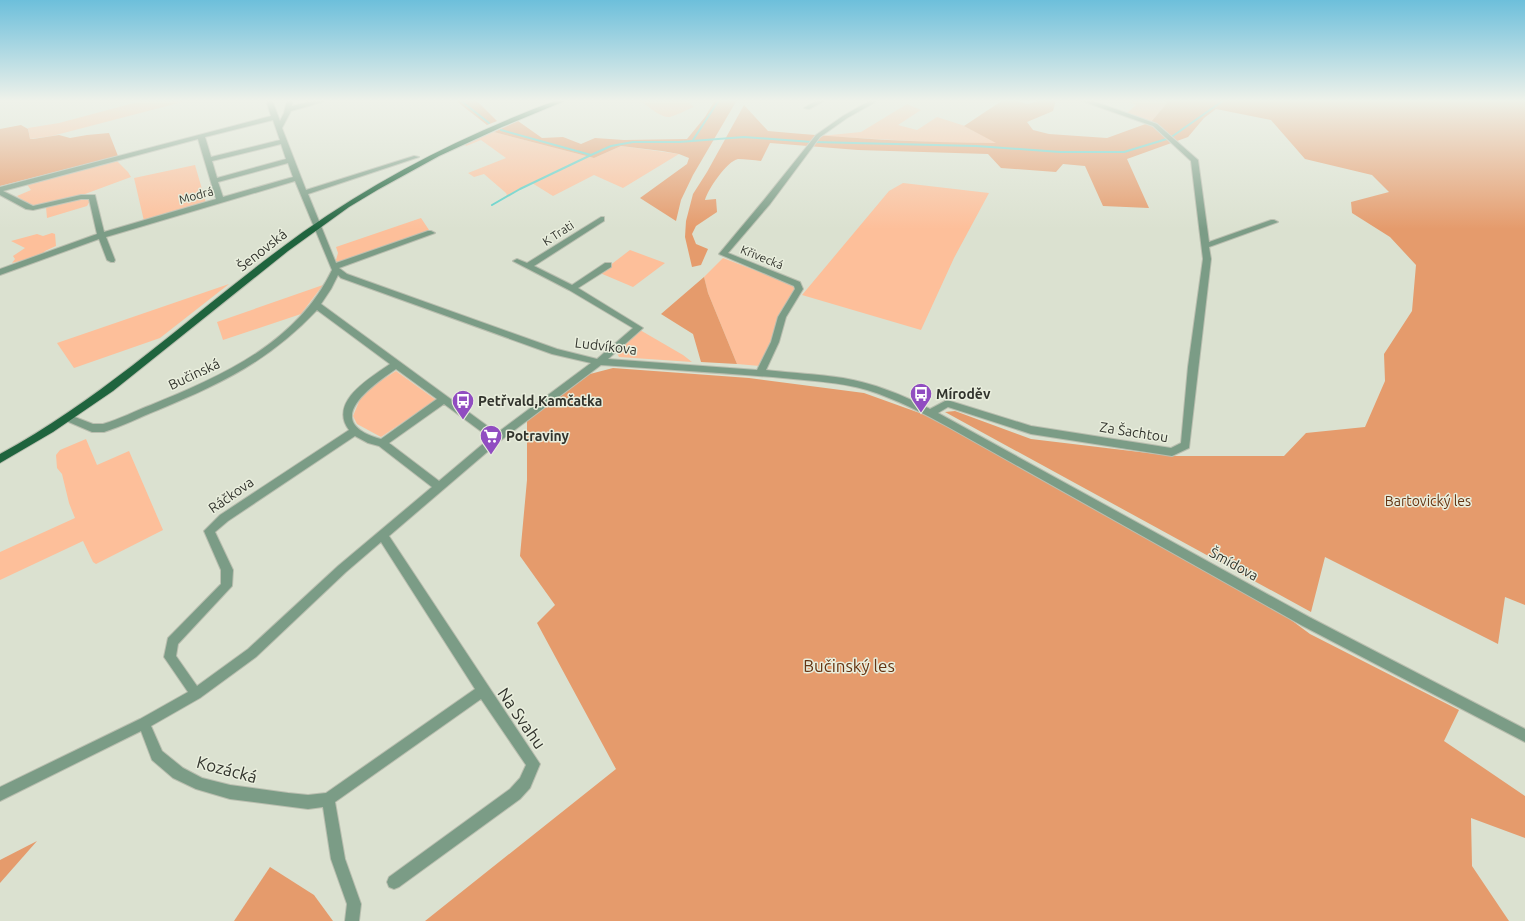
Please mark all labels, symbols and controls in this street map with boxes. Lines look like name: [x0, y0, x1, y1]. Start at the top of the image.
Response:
street label: Modrá: [177, 184, 215, 206]
street label: K Trati: [540, 218, 576, 248]
street label: Šenovská: [233, 225, 290, 274]
street label: Křivecká: [739, 243, 785, 271]
street label: Ludvíkova: [574, 334, 638, 358]
street label: Bučinská: [166, 355, 222, 393]
bus stop icon: Míroděv: [908, 381, 934, 414]
place label: Míroděv: [936, 386, 991, 402]
bus stop icon: Petřvald,Kamčatka: [450, 388, 476, 421]
place label: Petřvald,Kamčatka: [478, 393, 602, 409]
street label: Za Šachtou: [1099, 418, 1170, 445]
supermarket icon: Potraviny: [478, 423, 504, 456]
place label: Potraviny: [506, 428, 570, 444]
street label: Ráčkova: [205, 474, 257, 516]
park label: Bartovický les: [1385, 493, 1471, 509]
street label: Šmídova: [1207, 543, 1262, 584]
park label: Bučinský les: [803, 656, 895, 675]
street label: Na Svahu: [494, 684, 550, 752]
street label: Kozácká: [195, 752, 259, 786]

